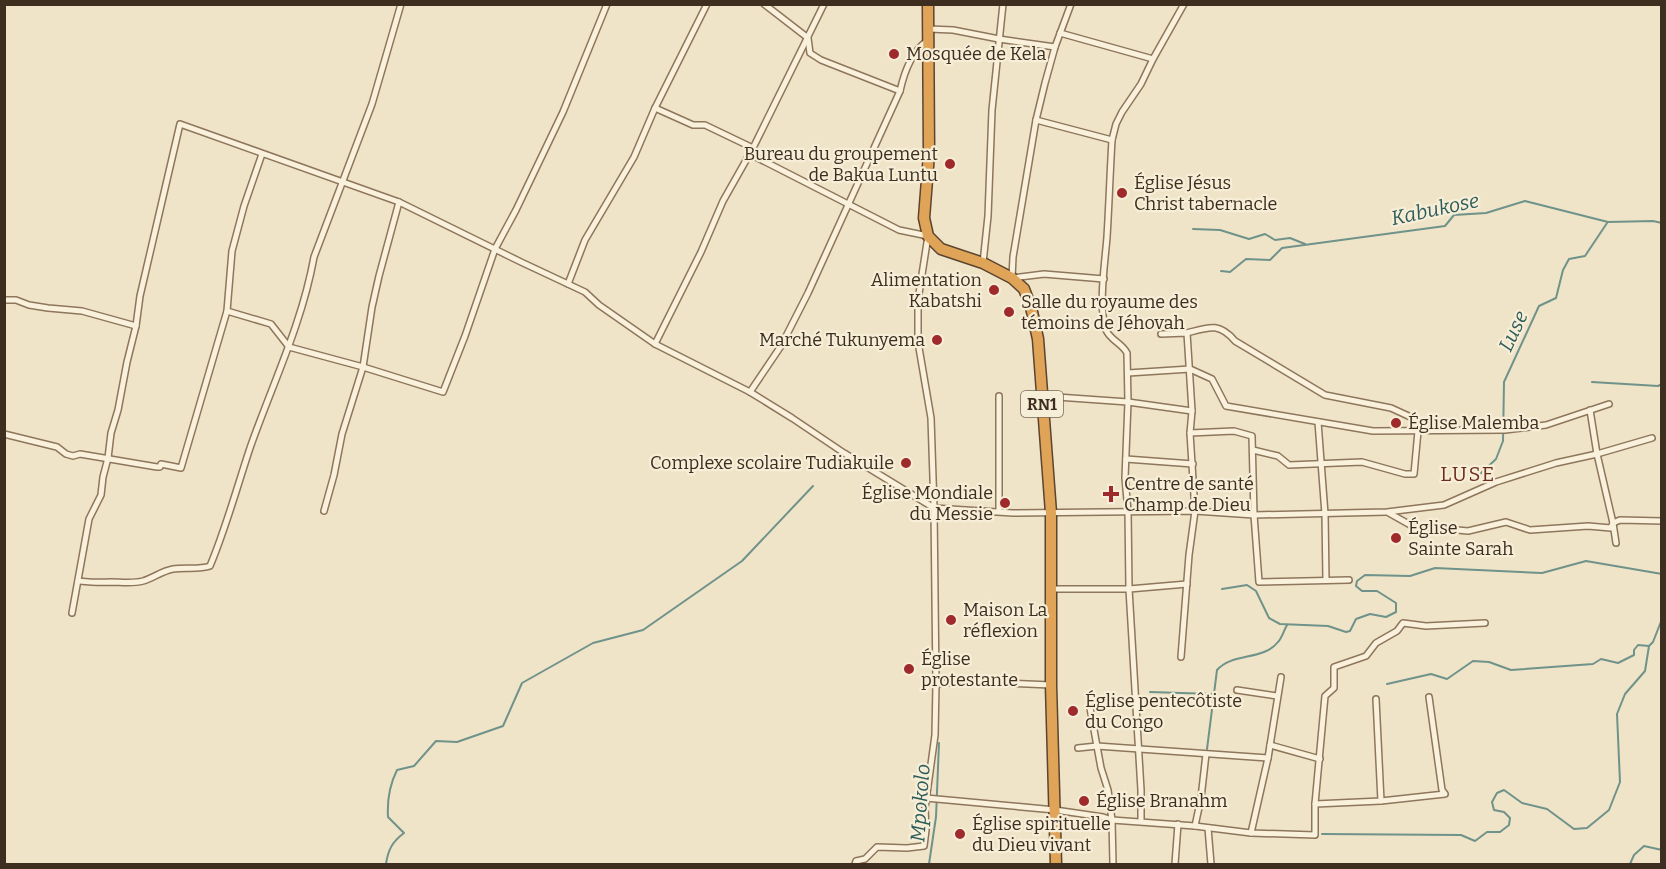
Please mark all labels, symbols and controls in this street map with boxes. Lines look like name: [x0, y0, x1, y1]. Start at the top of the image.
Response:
place label: Mosquée de Kela: [906, 43, 1046, 65]
marker: Mosquée de Kela: [887, 47, 901, 61]
place label: Bureau du groupement de Bakua Luntu: [744, 143, 938, 186]
marker: Bureau du groupement de Bakua Luntu: [943, 157, 957, 171]
place label: Église Jésus Christ tabernacle: [1134, 171, 1277, 215]
marker: Église Jésus Christ tabernacle: [1115, 186, 1129, 200]
water label: Kabukose: [1389, 188, 1481, 230]
place label: Alimentation Kabatshi: [871, 269, 983, 312]
marker: Alimentation Kabatshi: [987, 283, 1001, 297]
place label: Salle du royaume des témoins de Jéhovah: [1021, 291, 1198, 334]
marker: Salle du royaume des témoins de Jéhovah: [1002, 305, 1016, 319]
water label: Luse: [1493, 307, 1533, 355]
place label: Marché Tukunyema: [759, 329, 925, 351]
marker: Marché Tukunyema: [930, 333, 944, 347]
road number: RN1: [1021, 391, 1063, 417]
place label: Église Malemba: [1408, 411, 1539, 434]
marker: Église Malemba: [1389, 416, 1403, 430]
place label: Complexe scolaire Tudiakuile: [650, 452, 894, 474]
marker: Complexe scolaire Tudiakuile: [899, 456, 913, 470]
district label: LUSE: [1440, 462, 1496, 486]
place label: Centre de santé Champ de Dieu: [1124, 473, 1254, 516]
place label: Église Mondiale du Messie: [862, 481, 993, 525]
marker: Centre de santé Champ de Dieu: [1102, 485, 1120, 503]
marker: Église Mondiale du Messie: [998, 496, 1012, 510]
place label: Église Sainte Sarah: [1408, 516, 1513, 560]
marker: Église Sainte Sarah: [1389, 531, 1403, 545]
place label: Maison La réflexion: [963, 599, 1048, 642]
marker: Maison La réflexion: [944, 613, 958, 627]
place label: Église protestante: [921, 647, 1018, 691]
marker: Église protestante: [902, 662, 916, 676]
place label: Église pentecôtiste du Congo: [1085, 689, 1242, 733]
marker: Église pentecôtiste du Congo: [1066, 704, 1080, 718]
water label: Mpokolo: [905, 763, 935, 843]
place label: Église Branahm: [1096, 789, 1227, 812]
marker: Église Branahm: [1077, 794, 1091, 808]
place label: Église spirituelle du Dieu vivant: [972, 812, 1111, 856]
marker: Église spirituelle du Dieu vivant: [953, 827, 967, 841]

